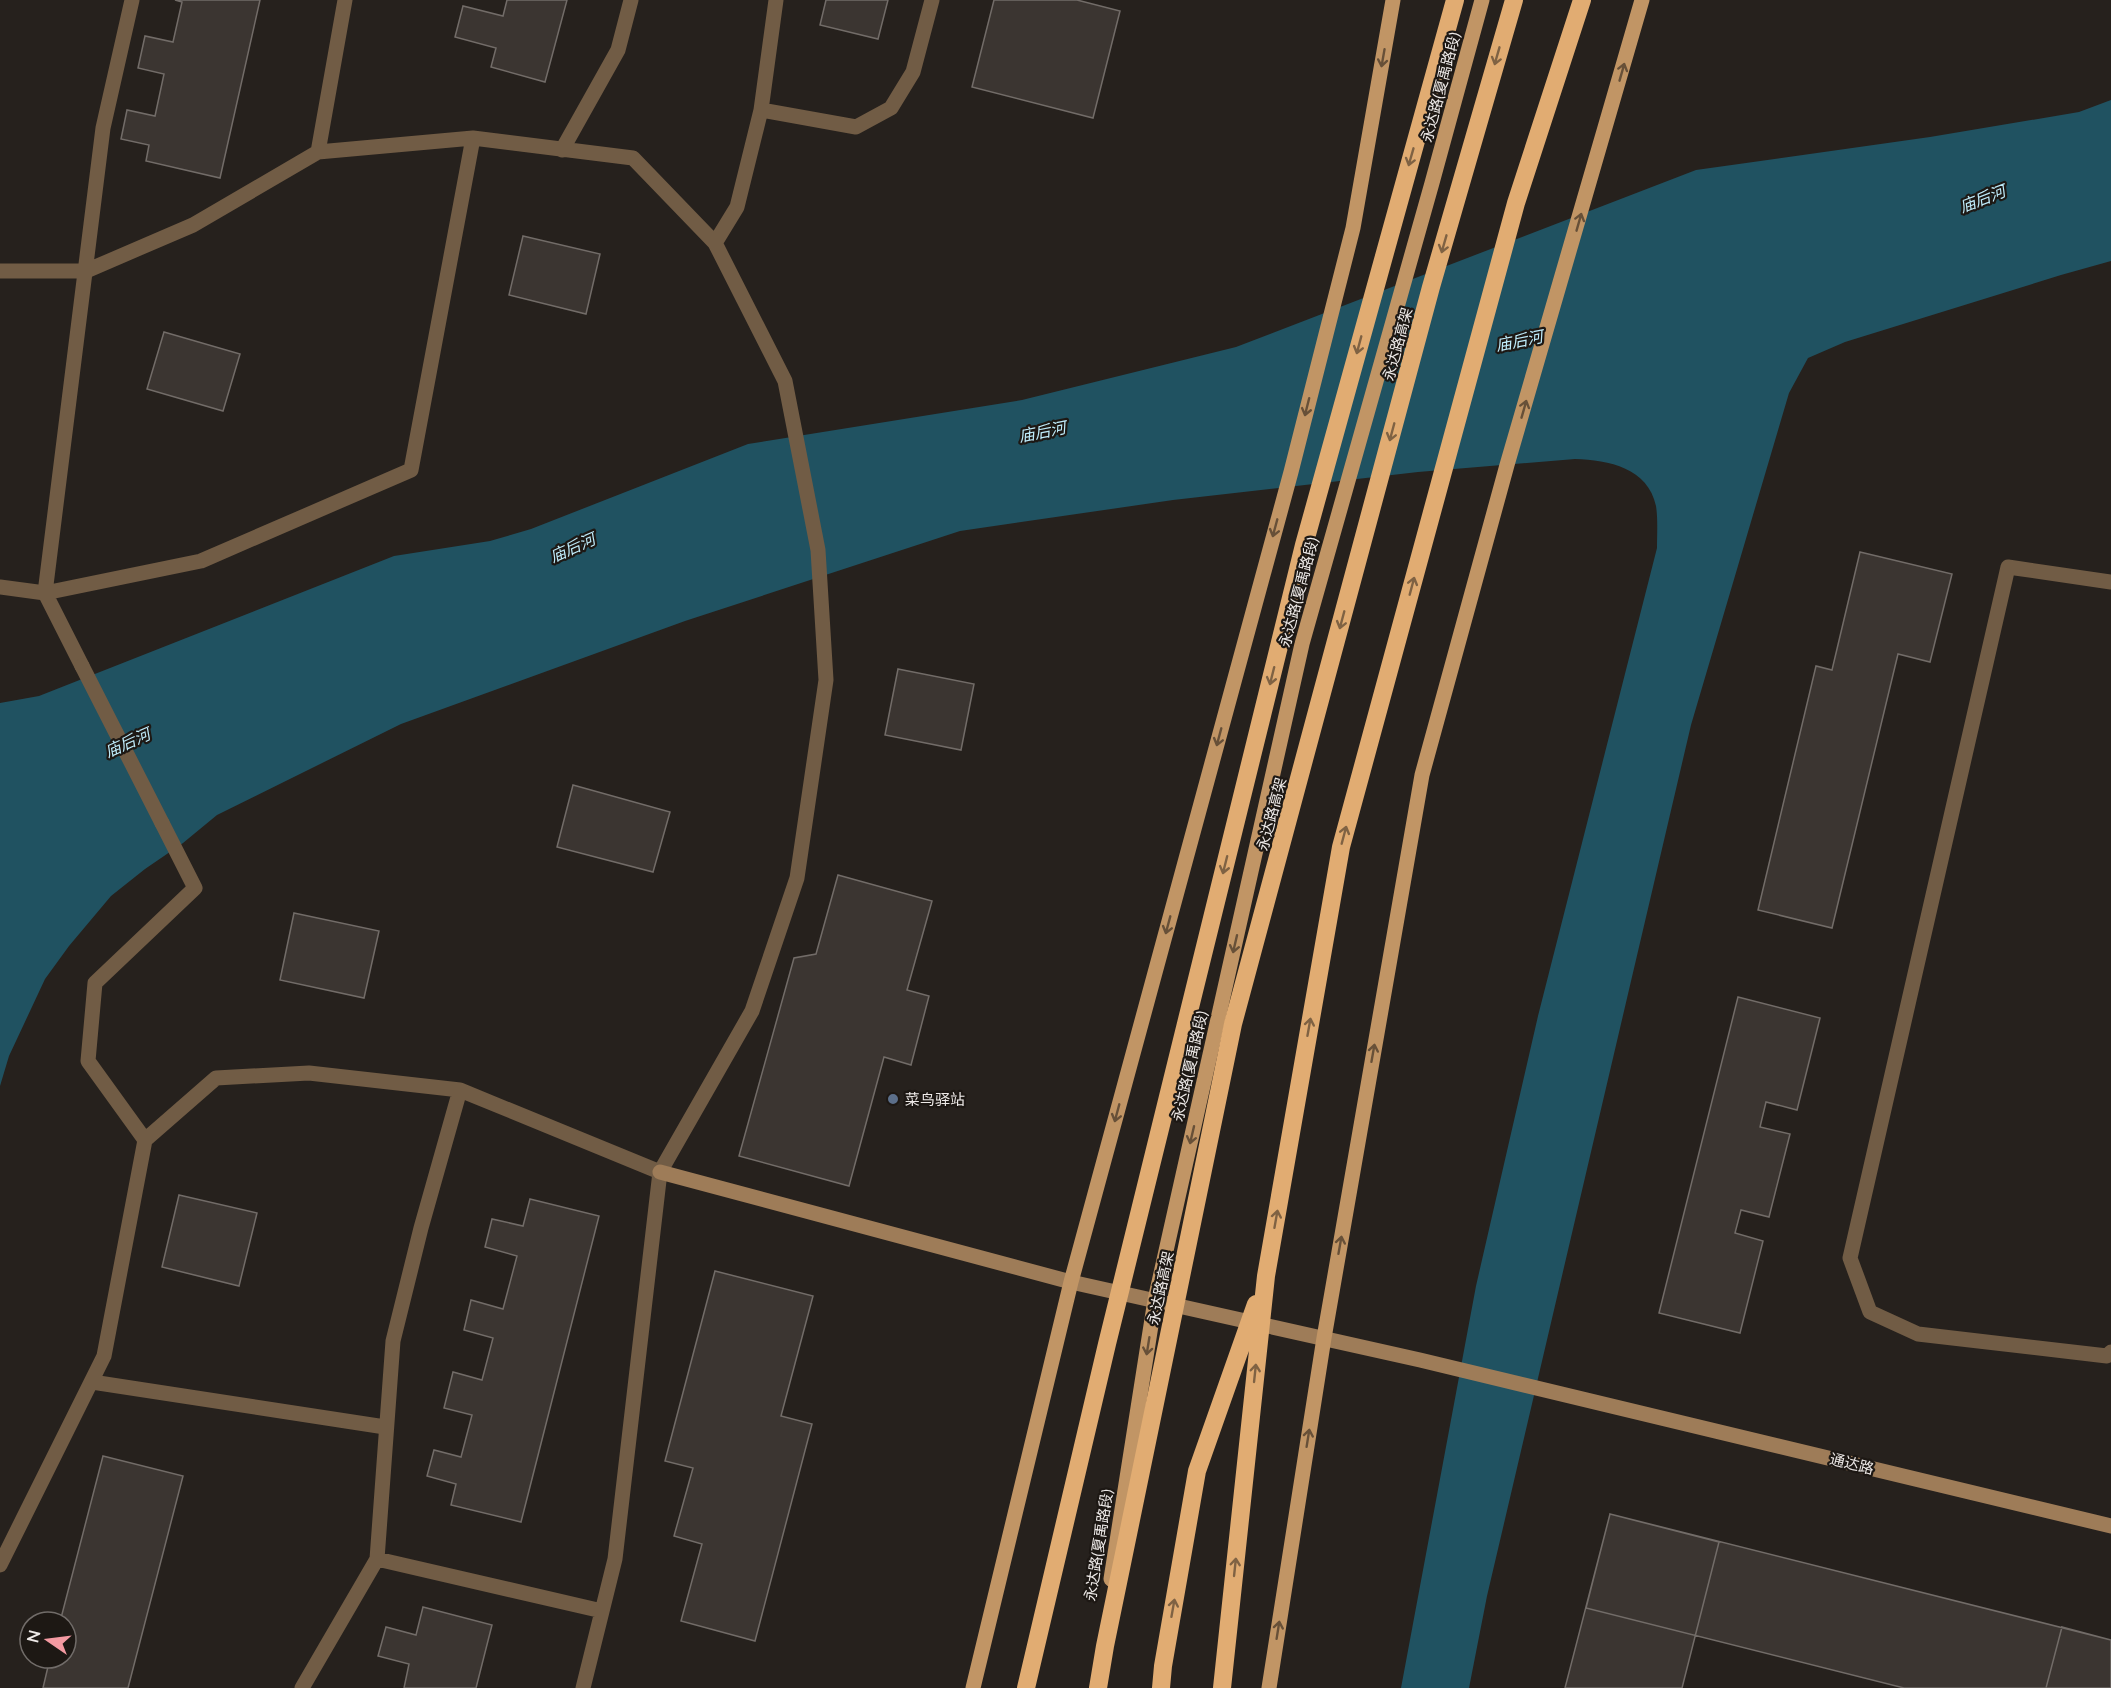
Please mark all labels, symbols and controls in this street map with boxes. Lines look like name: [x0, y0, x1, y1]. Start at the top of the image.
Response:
street label: 永达路(夏禹路段): [1417, 30, 1463, 144]
one-way arrow: [1491, 46, 1503, 65]
one-way arrow: [1377, 47, 1388, 67]
one-way arrow: [1617, 63, 1628, 82]
one-way arrow: [1404, 147, 1416, 166]
water label: 庙后河: [1956, 179, 2011, 215]
one-way arrow: [1574, 213, 1585, 232]
one-way arrow: [1437, 234, 1449, 253]
street label: 永达路高架: [1379, 305, 1415, 383]
water label: 庙后河: [1494, 326, 1547, 354]
one-way arrow: [1353, 335, 1364, 354]
one-way arrow: [1301, 397, 1313, 416]
one-way arrow: [1519, 400, 1530, 419]
water label: 庙后河: [1017, 417, 1070, 445]
one-way arrow: [1386, 422, 1397, 441]
one-way arrow: [1269, 519, 1281, 538]
water label: 庙后河: [546, 527, 601, 565]
street label: 永达路(夏禹路段): [1275, 535, 1321, 649]
one-way arrow: [1407, 577, 1418, 596]
one-way arrow: [1335, 610, 1347, 629]
one-way arrow: [1265, 666, 1277, 685]
water label: 庙后河: [101, 722, 156, 760]
one-way arrow: [1213, 727, 1224, 746]
street label: 永达路高架: [1253, 775, 1289, 853]
one-way arrow: [1339, 826, 1350, 845]
one-way arrow: [1219, 855, 1231, 874]
one-way arrow: [1162, 915, 1173, 934]
one-way arrow: [1229, 934, 1240, 954]
street label: 永达路(夏禹路段): [1168, 1009, 1210, 1123]
one-way arrow: [1304, 1017, 1315, 1037]
one-way arrow: [1368, 1044, 1379, 1063]
place label: 菜鸟驿站: [905, 1090, 965, 1108]
marker: 菜鸟驿站: [886, 1092, 900, 1106]
one-way arrow: [1111, 1104, 1122, 1123]
one-way arrow: [1186, 1124, 1197, 1144]
one-way arrow: [1271, 1209, 1282, 1229]
one-way arrow: [1335, 1236, 1346, 1256]
street label: 永达路高架: [1143, 1249, 1177, 1327]
one-way arrow: [1142, 1336, 1153, 1355]
one-way arrow: [1250, 1364, 1261, 1384]
one-way arrow: [1302, 1428, 1313, 1448]
street label: 通达路: [1828, 1449, 1876, 1477]
street label: 永达路(夏禹路段): [1080, 1488, 1116, 1602]
one-way arrow: [1230, 1558, 1241, 1578]
one-way arrow: [1167, 1599, 1178, 1618]
north arrow: [18, 1610, 78, 1670]
one-way arrow: [1272, 1621, 1283, 1641]
text: N: [22, 1628, 44, 1645]

